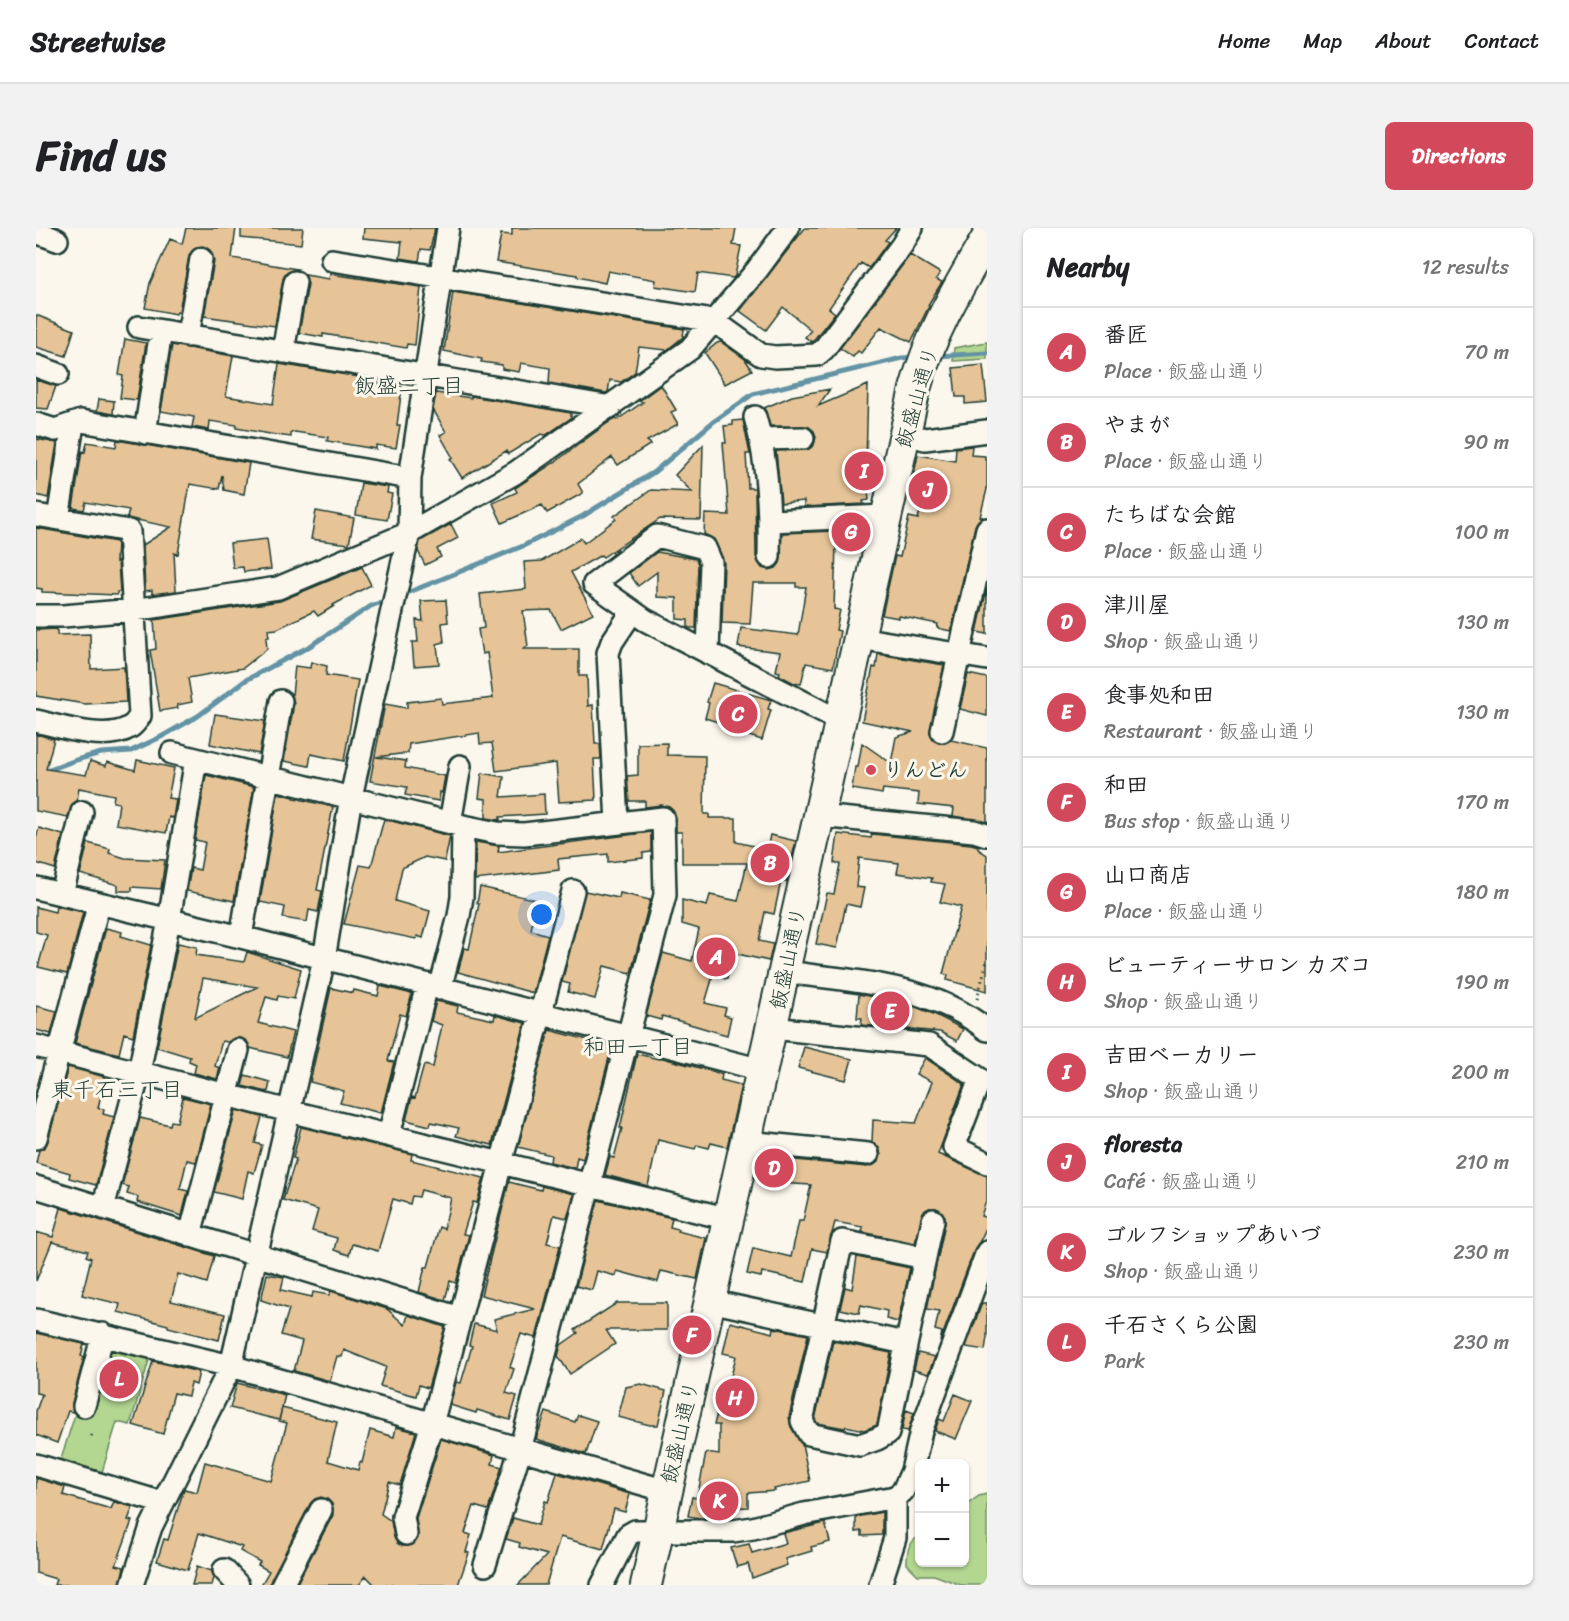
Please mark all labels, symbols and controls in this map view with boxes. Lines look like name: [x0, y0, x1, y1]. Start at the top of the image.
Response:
text: Streetwise: [30, 17, 166, 66]
text: Home: [1218, 22, 1270, 60]
text: Map: [1303, 22, 1342, 60]
text: About: [1375, 22, 1432, 60]
text: Contact: [1465, 22, 1539, 60]
text: Find us: [36, 119, 166, 193]
button: Directions: [1385, 122, 1533, 190]
text: Nearby: [1047, 244, 1129, 290]
text: 12 results: [1422, 250, 1509, 285]
text: 番匠: [1104, 315, 1148, 354]
text: A: [1060, 335, 1073, 370]
text: 70 m: [1464, 335, 1509, 370]
street label: 飯盛山通り: [884, 341, 950, 453]
text: Place · 飯盛山通り: [1104, 354, 1268, 389]
district label: 飯盛二丁目: [354, 366, 464, 405]
text: やまが: [1104, 405, 1170, 444]
text: B: [1060, 425, 1073, 460]
text: 90 m: [1464, 425, 1509, 460]
text: Place · 飯盛山通り: [1104, 444, 1268, 479]
pin: I: [844, 448, 884, 494]
pin: J: [908, 468, 948, 512]
text: たちばな会館: [1104, 495, 1236, 534]
pin: G: [832, 510, 870, 554]
text: C: [1060, 515, 1073, 550]
text: 100 m: [1455, 515, 1509, 550]
text: Place · 飯盛山通り: [1104, 534, 1268, 569]
text: 津川屋: [1104, 585, 1170, 624]
text: D: [1061, 605, 1072, 640]
text: 130 m: [1456, 605, 1509, 640]
text: Shop · 飯盛山通り: [1104, 624, 1264, 659]
text: 食事処和田: [1104, 675, 1214, 714]
pin: C: [718, 692, 758, 736]
text: E: [1061, 695, 1072, 730]
text: 130 m: [1456, 695, 1509, 730]
text: Restaurant · 飯盛山通り: [1104, 714, 1319, 749]
place label: りんどん: [883, 751, 968, 789]
marker: りんどん: [864, 763, 878, 777]
text: 和田: [1104, 765, 1148, 804]
text: F: [1061, 785, 1072, 820]
text: 170 m: [1456, 785, 1509, 820]
text: Bus stop · 飯盛山通り: [1104, 804, 1295, 839]
pin: B: [750, 840, 790, 886]
text: 山口商店: [1104, 855, 1192, 894]
text: G: [1060, 875, 1073, 910]
text: 180 m: [1455, 875, 1509, 910]
text: Place · 飯盛山通り: [1104, 894, 1268, 929]
your location: [527, 900, 556, 929]
street label: 飯盛山通り: [758, 903, 818, 1013]
pin: A: [696, 934, 736, 980]
text: ビューティーサロン カズコ: [1104, 945, 1372, 984]
text: H: [1059, 965, 1074, 1000]
text: 190 m: [1455, 965, 1509, 1000]
text: Shop · 飯盛山通り: [1104, 984, 1264, 1019]
pin: E: [870, 988, 910, 1034]
district label: 和田一丁目: [583, 1027, 693, 1066]
text: 吉田ベーカリー: [1104, 1035, 1258, 1074]
text: I: [1063, 1055, 1070, 1090]
text: 200 m: [1452, 1055, 1509, 1090]
district label: 東千石三丁目: [51, 1070, 183, 1109]
text: Shop · 飯盛山通り: [1104, 1074, 1264, 1109]
text: floresta: [1104, 1125, 1182, 1164]
text: J: [1062, 1145, 1071, 1180]
text: 210 m: [1456, 1145, 1509, 1180]
pin: D: [754, 1146, 794, 1190]
text: Café · 飯盛山通り: [1104, 1164, 1261, 1199]
text: ゴルフショップあいづ: [1104, 1215, 1321, 1254]
text: K: [1060, 1235, 1073, 1270]
text: 230 m: [1453, 1235, 1509, 1270]
text: Shop · 飯盛山通り: [1104, 1254, 1264, 1289]
text: 千石さくら公園: [1104, 1305, 1258, 1344]
pin: F: [672, 1312, 712, 1358]
text: L: [1062, 1325, 1071, 1360]
text: 230 m: [1453, 1325, 1509, 1360]
text: Park: [1104, 1344, 1145, 1379]
pin: L: [100, 1356, 139, 1402]
pin: H: [716, 1376, 754, 1420]
street label: 飯盛山通り: [650, 1377, 710, 1487]
map controls: [915, 1459, 969, 1567]
button: +: [915, 1459, 969, 1513]
pin: K: [700, 1478, 738, 1524]
button: −: [915, 1513, 969, 1567]

